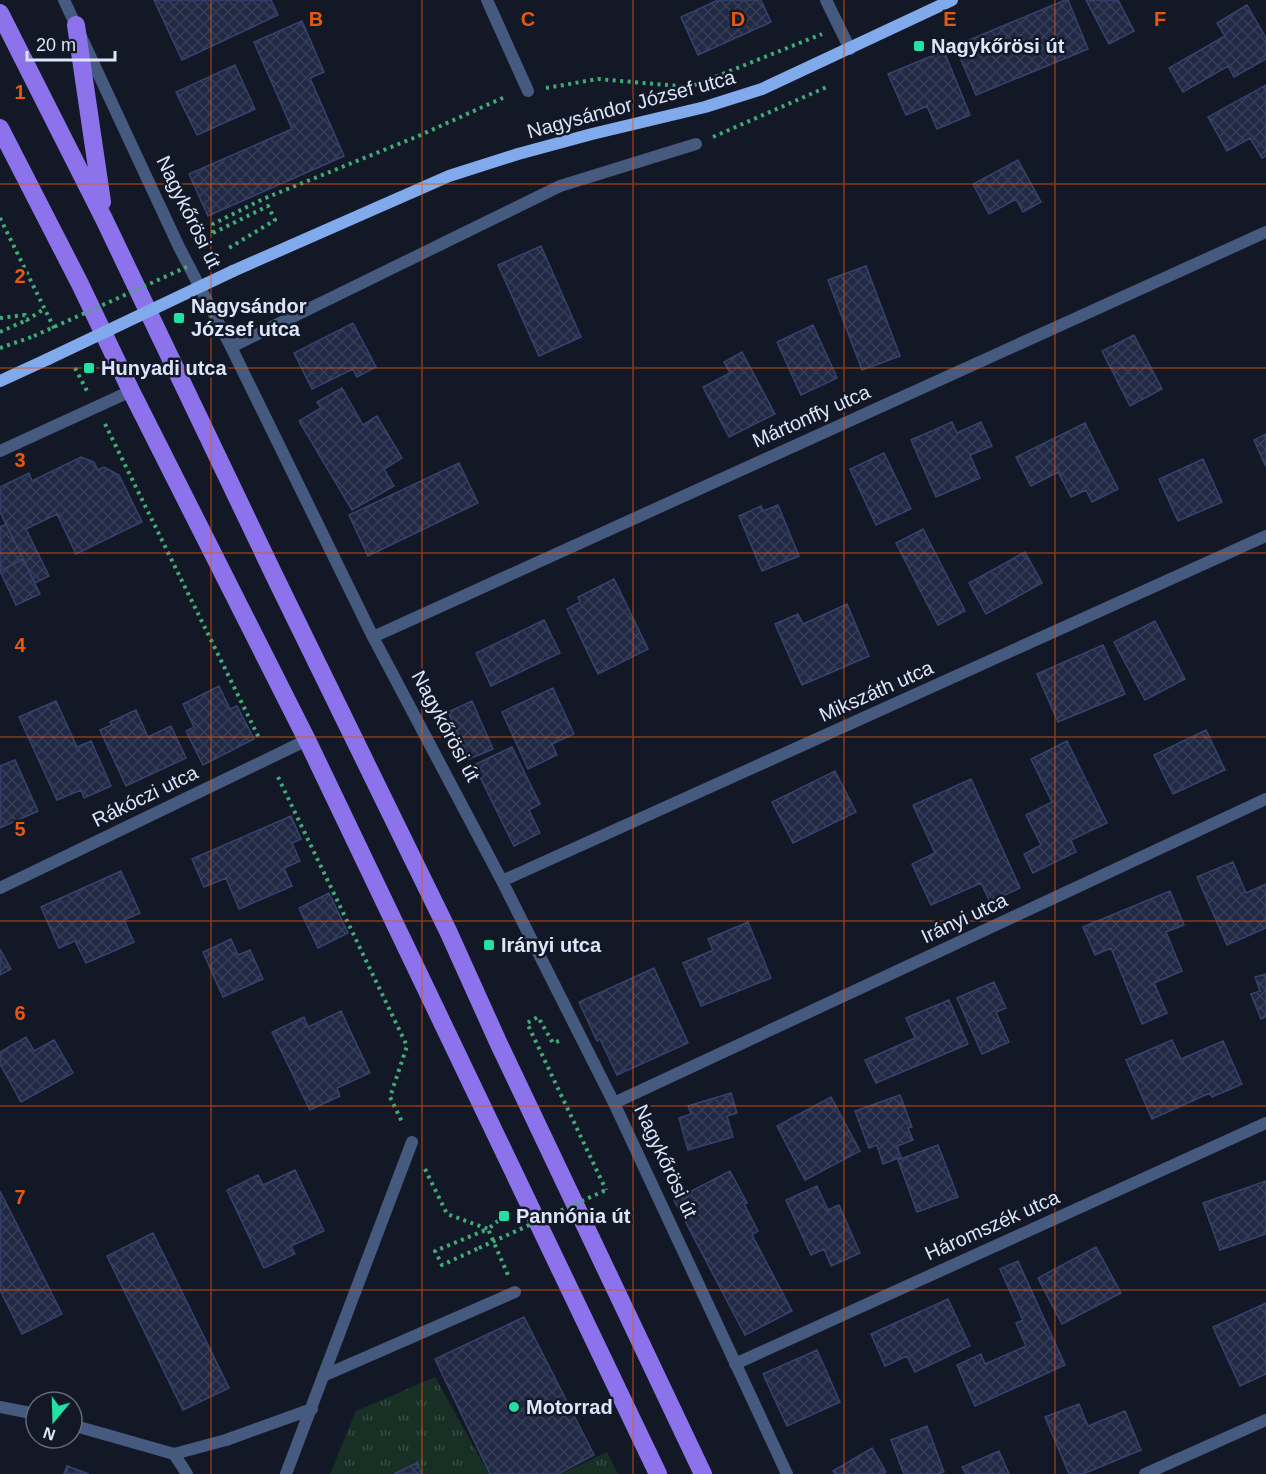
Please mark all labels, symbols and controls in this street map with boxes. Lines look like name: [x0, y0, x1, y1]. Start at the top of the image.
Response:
text: B: [309, 8, 323, 30]
text: C: [521, 8, 535, 30]
text: D: [731, 8, 745, 30]
text: E: [943, 8, 957, 30]
text: F: [1154, 8, 1166, 30]
scale bar: [27, 24, 116, 62]
text: 20 m: [36, 35, 76, 55]
place label: Nagykőrösi út: [931, 35, 1065, 57]
marker: Nagykőrösi út: [912, 39, 926, 53]
street label: Nagysándor József utca: [525, 65, 738, 142]
text: 1: [14, 81, 26, 103]
street label: Nagykőrösi út: [152, 152, 226, 272]
text: 2: [14, 265, 26, 287]
place label: Nagysándor József utca: [191, 295, 307, 340]
marker: Nagysándor József utca: [172, 311, 186, 325]
place label: Hunyadi utca: [101, 357, 227, 379]
marker: Hunyadi utca: [82, 361, 96, 375]
street label: Mártonffy utca: [749, 380, 874, 452]
text: 3: [14, 449, 26, 471]
text: 4: [14, 634, 26, 656]
street label: Mikszáth utca: [816, 656, 937, 726]
street label: Nagykőrösi út: [408, 667, 485, 786]
street label: Rákóczi utca: [89, 761, 202, 831]
text: 5: [14, 818, 26, 840]
street label: Irányi utca: [918, 888, 1011, 947]
place label: Irányi utca: [501, 934, 602, 956]
marker: Irányi utca: [482, 938, 496, 952]
text: 6: [14, 1002, 26, 1024]
street label: Nagykőrösi út: [630, 1101, 702, 1221]
street label: Háromszék utca: [922, 1185, 1063, 1264]
text: 7: [14, 1186, 26, 1208]
place label: Pannónia út: [516, 1205, 631, 1227]
marker: Pannónia út: [497, 1209, 511, 1223]
north arrow: [24, 1390, 84, 1450]
place label: Motorrad: [526, 1396, 613, 1418]
marker: Motorrad: [507, 1400, 521, 1414]
text: N: [41, 1424, 58, 1444]

